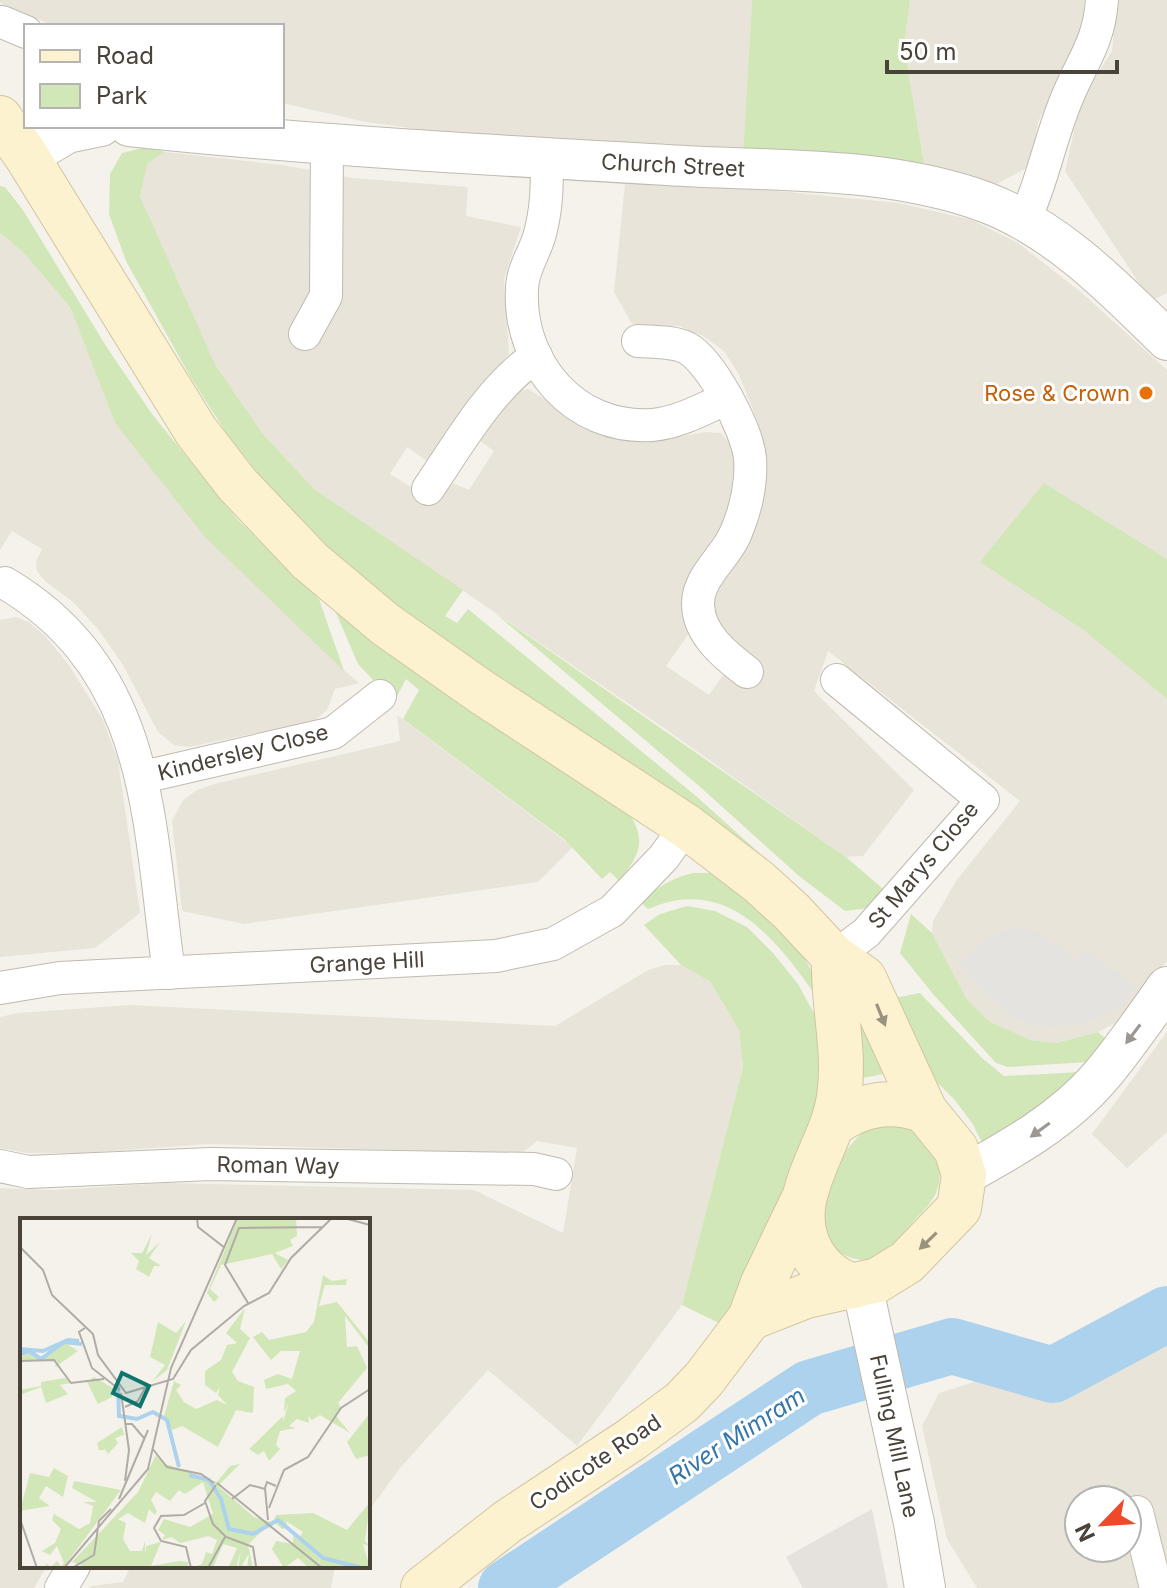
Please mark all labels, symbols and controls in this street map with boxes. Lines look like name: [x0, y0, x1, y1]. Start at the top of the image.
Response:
legend: [24, 24, 284, 128]
scale bar: [887, 24, 1117, 74]
text: 50 m: [899, 37, 957, 66]
text: Road: [96, 41, 154, 70]
text: Park: [96, 81, 147, 110]
street label: Church Street: [600, 148, 746, 182]
place label: Rose & Crown: [984, 380, 1130, 406]
marker: Rose & Crown: [1137, 384, 1155, 402]
street label: Kindersley Close: [155, 718, 331, 786]
street label: St Marys Close: [862, 796, 984, 934]
street label: Grange Hill: [309, 946, 425, 978]
one-way arrow: [875, 1003, 888, 1027]
one-way arrow: [1126, 1023, 1142, 1044]
one-way arrow: [1029, 1122, 1050, 1137]
street label: Roman Way: [216, 1151, 340, 1179]
inset map: [20, 1218, 370, 1568]
one-way arrow: [919, 1231, 938, 1249]
street label: Fulling Mill Lane: [865, 1352, 925, 1520]
water label: River Mimram: [663, 1381, 810, 1490]
street label: Codicote Road: [524, 1408, 666, 1516]
north arrow: [1063, 1484, 1143, 1564]
text: N: [1070, 1519, 1100, 1546]

